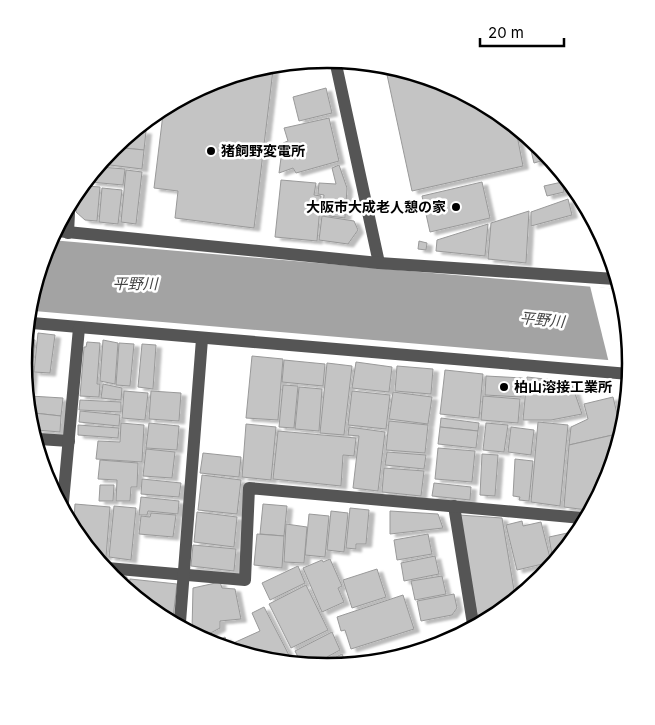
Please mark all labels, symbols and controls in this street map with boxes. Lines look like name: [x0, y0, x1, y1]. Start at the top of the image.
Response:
scale bar: [480, 15, 564, 47]
text: 20 m: [488, 23, 524, 42]
place label: 猪飼野変電所: [221, 142, 305, 159]
marker: 猪飼野変電所: [205, 145, 217, 157]
place label: 大阪市大成老人憩の家: [306, 198, 446, 215]
marker: 大阪市大成老人憩の家: [450, 201, 462, 213]
water label: 平野川: [112, 274, 159, 293]
water label: 平野川: [519, 308, 567, 331]
place label: 柏山溶接工業所: [514, 378, 612, 395]
marker: 柏山溶接工業所: [498, 381, 510, 393]

